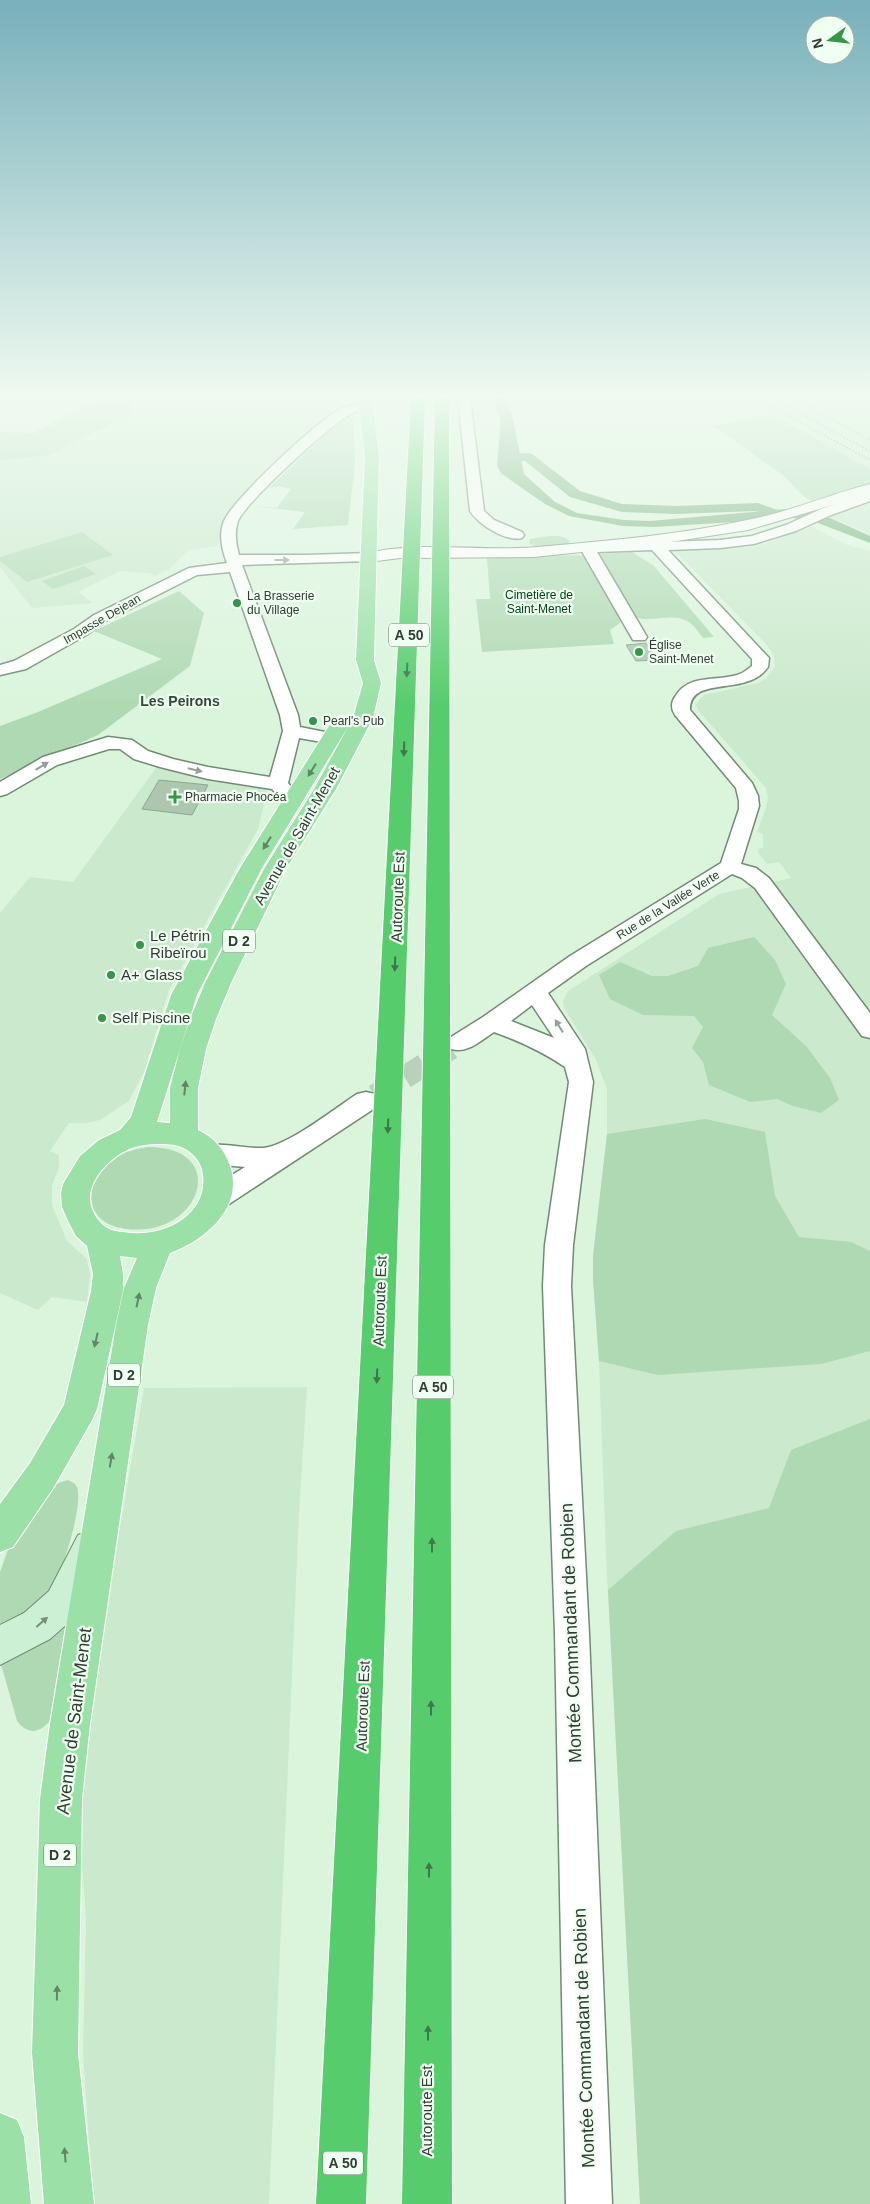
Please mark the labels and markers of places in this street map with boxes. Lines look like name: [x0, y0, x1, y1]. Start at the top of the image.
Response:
place label: La Brasserie du Village: [247, 589, 315, 617]
marker: La Brasserie du Village: [231, 597, 243, 609]
place label: Église Saint-Menet: [649, 637, 714, 666]
marker: Église Saint-Menet: [633, 646, 645, 658]
place label: Pearl's Pub: [323, 714, 384, 728]
marker: Pearl's Pub: [307, 715, 319, 727]
place label: Pharmacie Phocéa: [185, 790, 287, 804]
marker: Pharmacie Phocéa: [169, 791, 181, 803]
place label: Le Pétrin Ribeïrou: [150, 927, 210, 961]
marker: Le Pétrin Ribeïrou: [134, 939, 146, 951]
place label: A+ Glass: [121, 966, 182, 983]
marker: A+ Glass: [105, 969, 117, 981]
place label: Self Piscine: [112, 1009, 190, 1026]
marker: Self Piscine: [96, 1012, 108, 1024]

